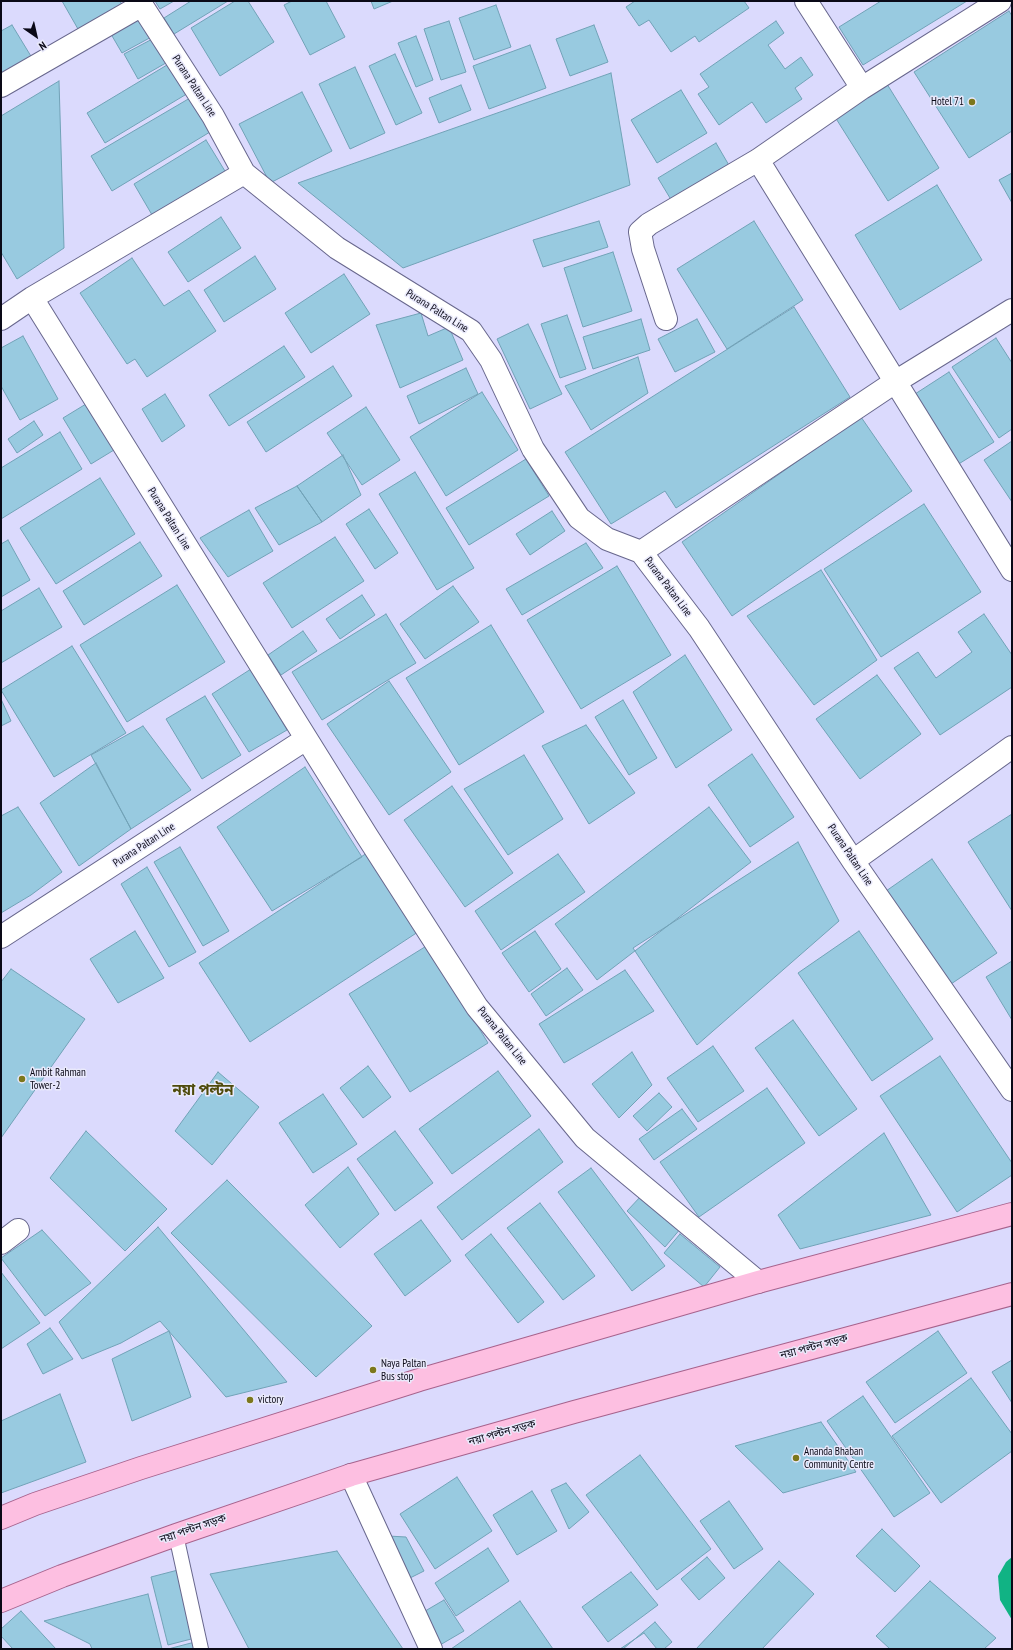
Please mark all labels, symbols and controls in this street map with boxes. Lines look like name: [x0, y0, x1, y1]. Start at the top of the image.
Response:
north arrow: [16, 16, 56, 56]
text: N: [36, 38, 49, 53]
street label: Purana Paltan Line: [169, 53, 219, 119]
place label: Hotel 71: [931, 95, 964, 109]
marker: Hotel 71: [967, 97, 977, 107]
street label: Purana Paltan Line: [403, 287, 471, 335]
street label: Purana Paltan Line: [145, 485, 193, 553]
street label: Purana Paltan Line: [641, 555, 695, 619]
street label: Purana Paltan Line: [111, 820, 177, 870]
street label: Purana Paltan Line: [825, 822, 875, 888]
street label: Purana Paltan Line: [475, 1004, 529, 1068]
place label: Ambit Rahman Tower-2: [30, 1066, 86, 1092]
marker: Ambit Rahman Tower-2: [17, 1074, 27, 1084]
district label: নয়া পল্টন: [173, 1082, 233, 1100]
street label: নয়া পল্টন সড়ক: [779, 1332, 849, 1362]
place label: Naya Paltan Bus stop: [381, 1357, 426, 1383]
marker: Naya Paltan Bus stop: [368, 1365, 378, 1375]
place label: victory: [258, 1393, 283, 1407]
marker: victory: [245, 1395, 255, 1405]
street label: নয়া পল্টন সড়ক: [467, 1417, 537, 1449]
place label: Ananda Bhaban Community Centre: [804, 1445, 874, 1471]
marker: Ananda Bhaban Community Centre: [791, 1453, 801, 1463]
street label: নয়া পল্টন সড়ক: [158, 1511, 228, 1547]

